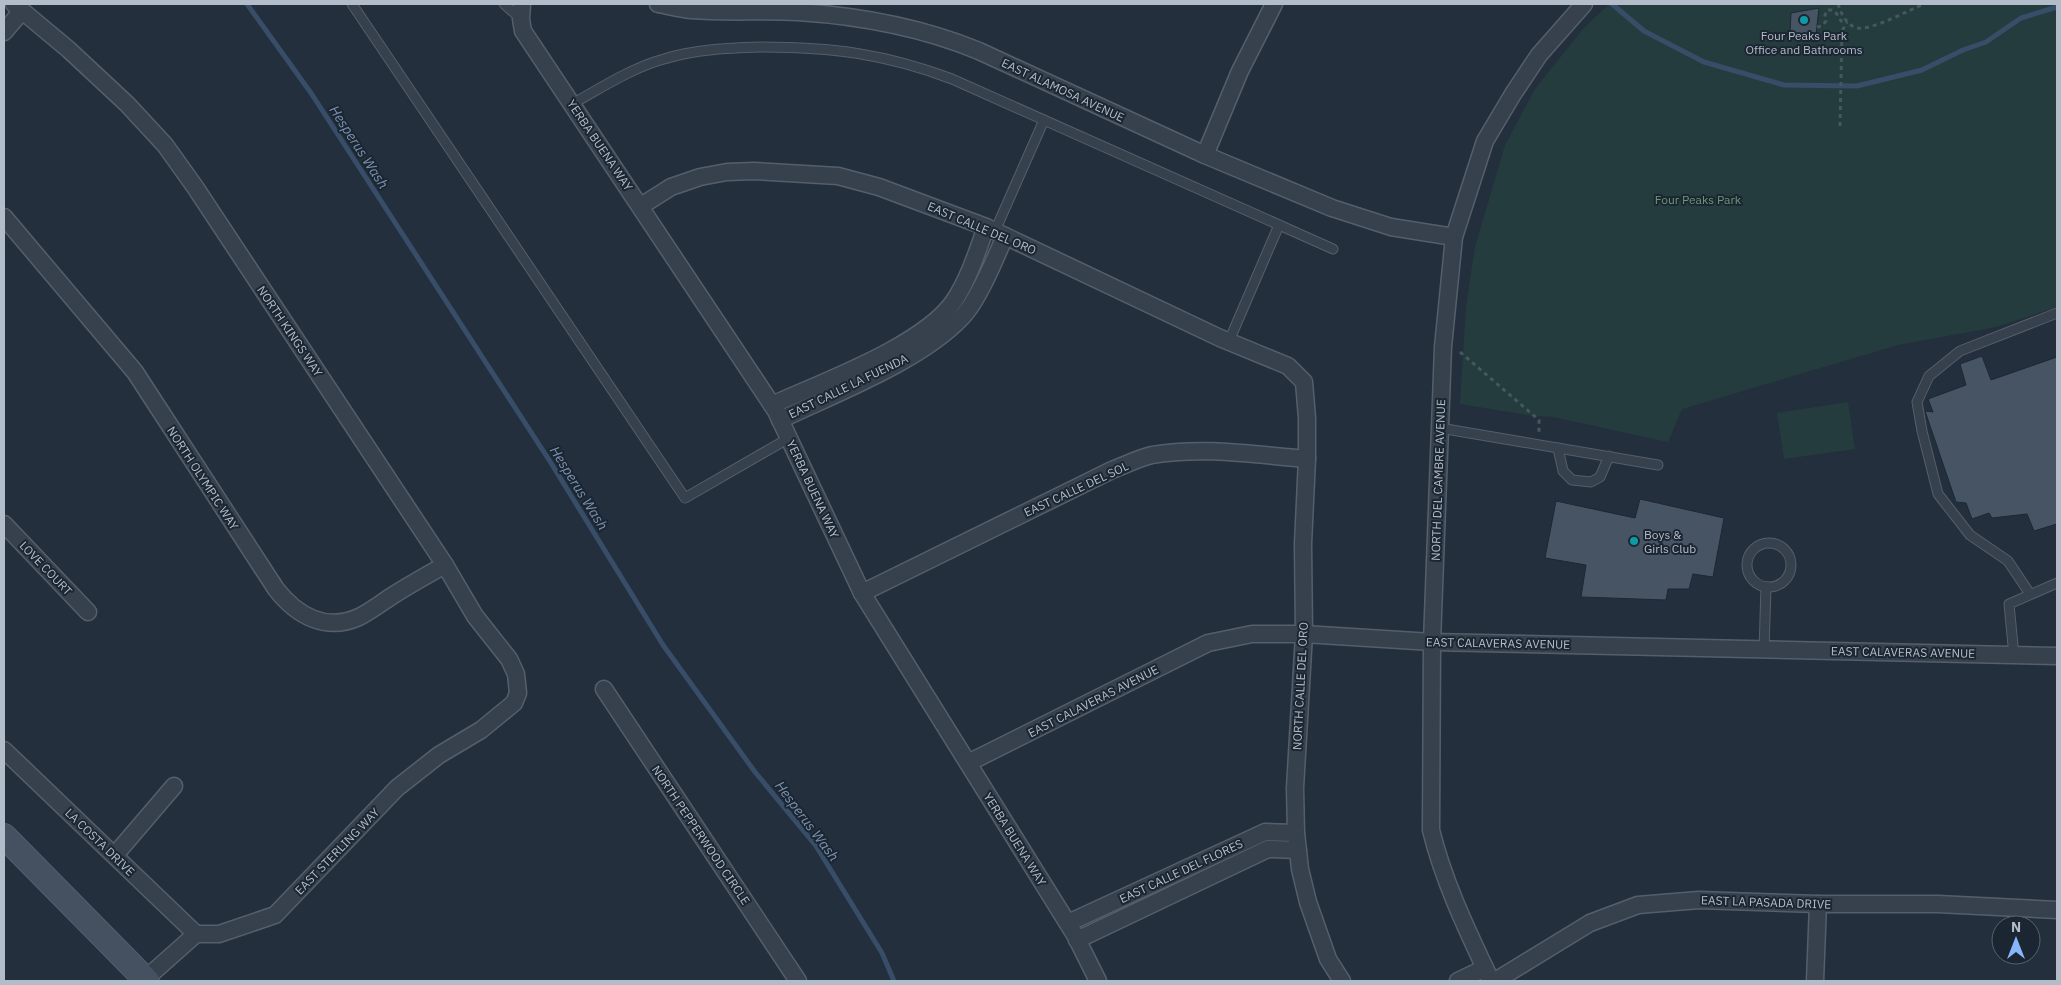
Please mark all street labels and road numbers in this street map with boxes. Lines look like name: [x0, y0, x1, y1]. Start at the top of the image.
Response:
street label: EAST ALAMOSA AVENUE: [999, 55, 1127, 125]
street label: YERBA BUENA WAY: [564, 97, 636, 193]
street label: EAST CALLE DEL ORO: [925, 198, 1039, 258]
street label: NORTH KINGS WAY: [254, 283, 326, 379]
street label: EAST CALLE LA FUENDA: [786, 350, 910, 421]
street label: NORTH DEL CAMBRE AVENUE: [1428, 399, 1448, 561]
street label: NORTH OLYMPIC WAY: [164, 424, 242, 532]
street label: YERBA BUENA WAY: [784, 437, 842, 541]
street label: EAST CALLE DEL SOL: [1021, 458, 1131, 520]
street label: LOVE COURT: [17, 538, 76, 598]
street label: NORTH CALLE DEL ORO: [1289, 622, 1311, 750]
street label: EAST CALAVERAS AVENUE: [1426, 634, 1570, 652]
street label: EAST CALAVERAS AVENUE: [1831, 643, 1975, 661]
street label: EAST CALAVERAS AVENUE: [1025, 662, 1161, 740]
street label: NORTH PEPPERWOOD CIRCLE: [649, 762, 753, 908]
street label: YERBA BUENA WAY: [980, 790, 1050, 888]
street label: EAST STERLING WAY: [292, 804, 382, 898]
street label: LA COSTA DRIVE: [62, 805, 138, 879]
street label: EAST CALLE DEL FLORES: [1117, 836, 1245, 906]
street label: EAST LA PASADA DRIVE: [1701, 892, 1831, 912]

